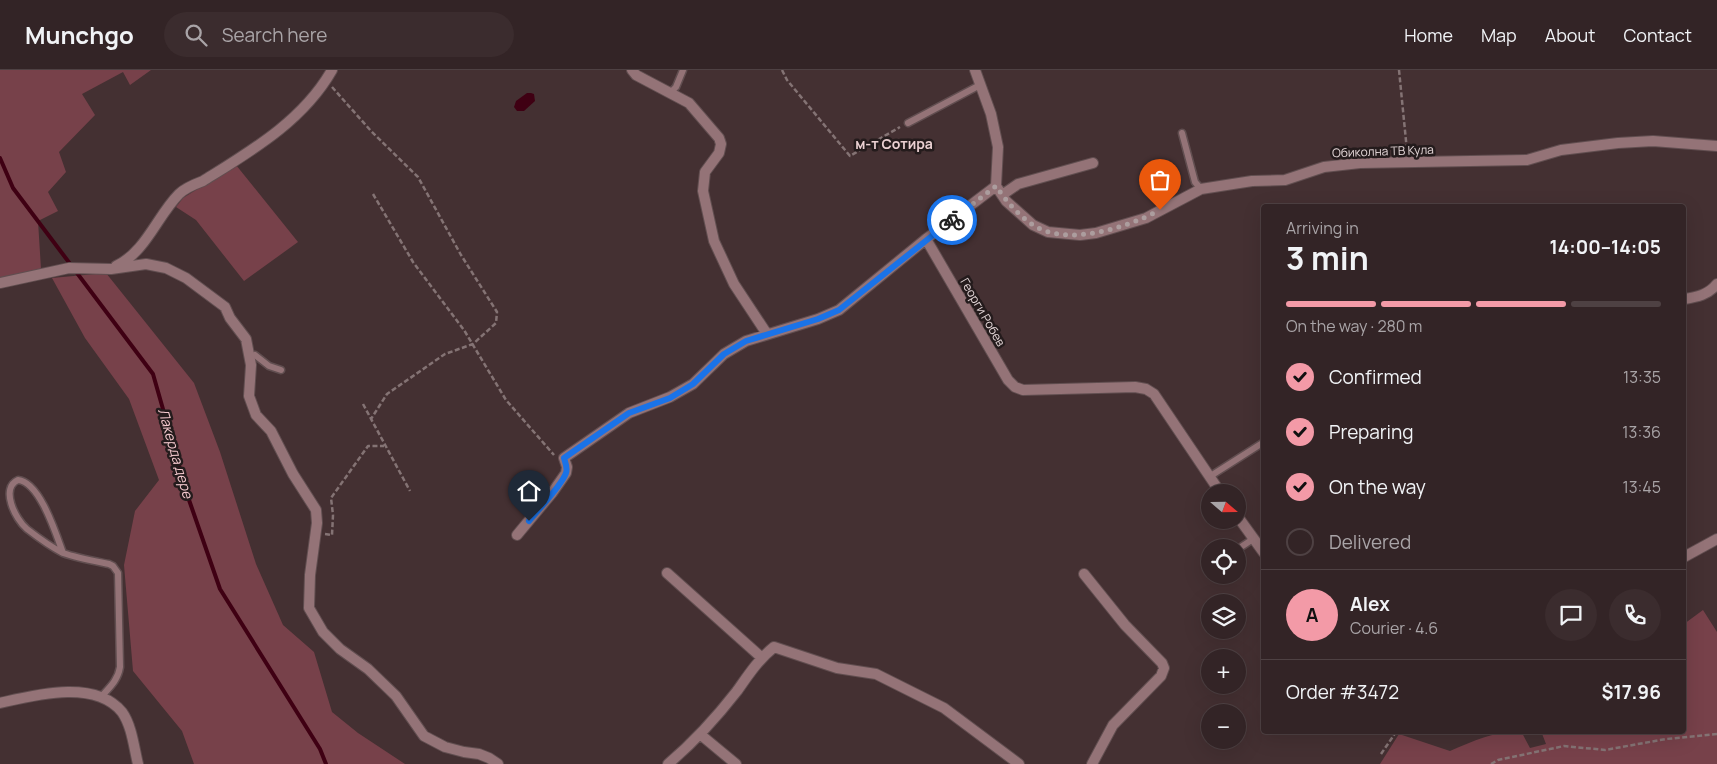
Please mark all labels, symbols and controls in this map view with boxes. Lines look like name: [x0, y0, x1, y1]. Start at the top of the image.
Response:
search box: [164, 12, 514, 57]
text: Munchgo: [25, 18, 134, 51]
icon: search: [182, 21, 210, 49]
text: Search here: [222, 22, 327, 48]
text: Home: [1404, 23, 1453, 47]
text: Map: [1481, 23, 1517, 47]
text: About: [1545, 23, 1595, 47]
text: Contact: [1623, 23, 1692, 47]
district label: м-т Сотира: [855, 134, 933, 153]
street label: Обиколна ТВ Кула: [1332, 141, 1434, 161]
pin: [1139, 159, 1181, 210]
icon: bag: [1146, 166, 1174, 194]
courier: [927, 195, 977, 245]
icon: bike: [938, 206, 966, 234]
text: Arriving in: [1286, 217, 1359, 239]
text: 14:00–14:05: [1549, 234, 1661, 260]
text: 3 min: [1286, 236, 1369, 280]
street label: Георги Робев: [957, 275, 1010, 350]
text: On the way · 280 m: [1286, 315, 1422, 337]
icon: check: [1286, 363, 1314, 391]
text: Confirmed: [1329, 364, 1422, 390]
text: 13:35: [1623, 366, 1661, 388]
water label: Лакерда дере: [154, 406, 198, 501]
icon: check: [1286, 418, 1314, 446]
text: Preparing: [1329, 419, 1414, 445]
text: 13:36: [1622, 421, 1661, 443]
pin: [508, 470, 550, 521]
icon: check: [1286, 473, 1314, 501]
text: On the way: [1329, 474, 1426, 500]
text: 13:45: [1622, 476, 1661, 498]
icon: home: [515, 477, 543, 505]
north arrow: [1201, 484, 1246, 529]
map controls: [1201, 484, 1246, 749]
text: Delivered: [1329, 529, 1411, 555]
button: locate: [1201, 539, 1246, 584]
button: chat: [1545, 589, 1597, 641]
button: phone: [1609, 589, 1661, 641]
text: Alex: [1350, 591, 1390, 617]
button: layers: [1201, 594, 1246, 639]
text: A: [1306, 602, 1318, 628]
text: Courier · 4.6: [1350, 617, 1438, 639]
button: +: [1201, 649, 1246, 694]
text: Order #3472: [1286, 679, 1399, 705]
text: $17.96: [1602, 679, 1661, 705]
button: −: [1201, 704, 1246, 749]

